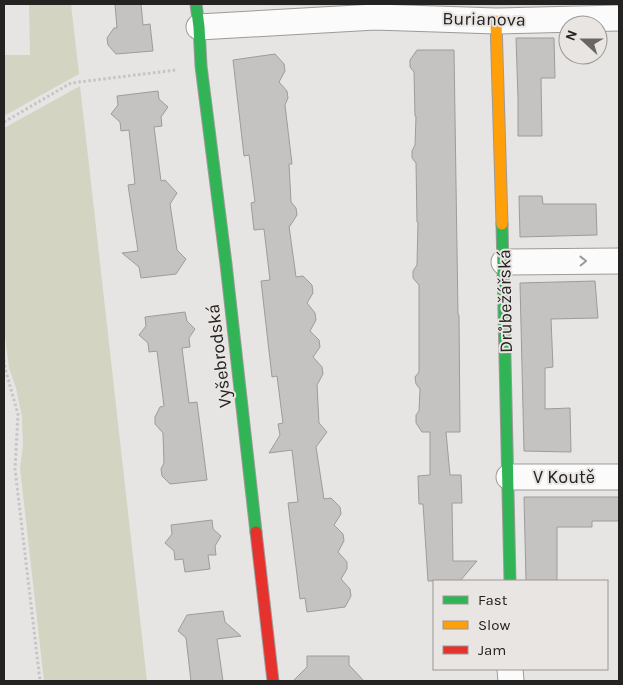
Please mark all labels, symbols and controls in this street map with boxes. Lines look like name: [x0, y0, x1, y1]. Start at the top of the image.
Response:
street label: Burianova: [442, 7, 526, 31]
north arrow: [558, 15, 608, 65]
text: N: [562, 28, 581, 43]
street label: Drůbežářská: [493, 249, 517, 353]
one-way arrow: [580, 256, 587, 266]
street label: Vyšebrodská: [202, 303, 236, 409]
street label: V Koutě: [533, 466, 595, 488]
legend: [433, 580, 608, 670]
text: Fast: [478, 591, 508, 609]
text: Slow: [478, 616, 510, 634]
text: Jam: [478, 641, 506, 659]

